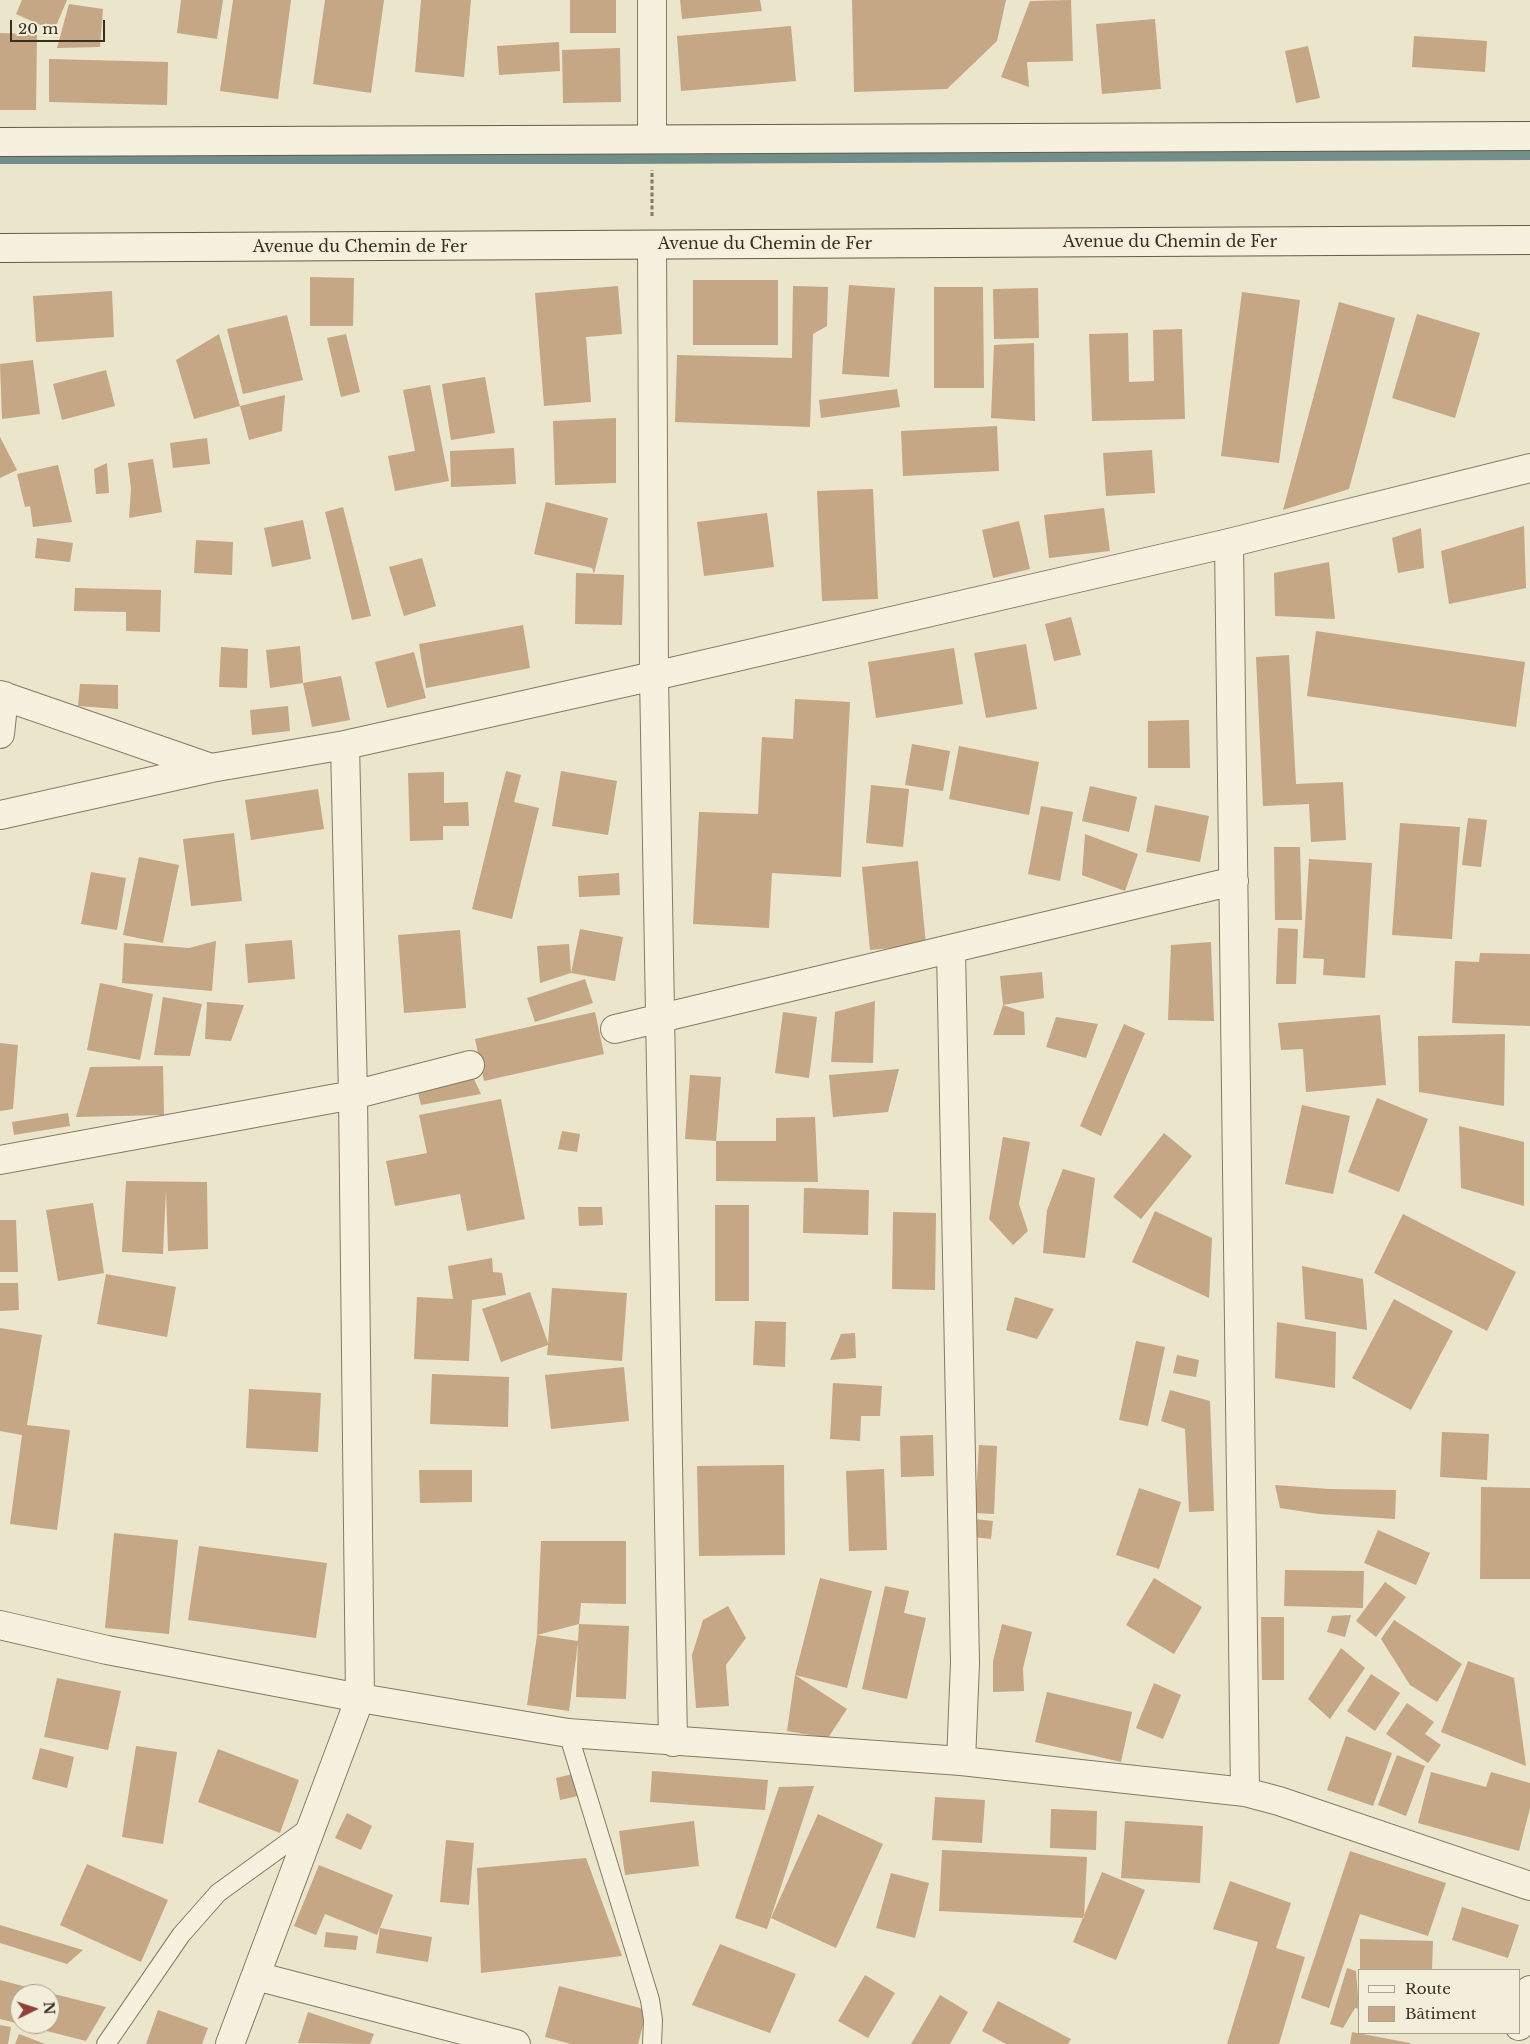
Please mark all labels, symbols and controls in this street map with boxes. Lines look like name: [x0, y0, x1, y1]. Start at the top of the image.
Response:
scale bar: [12, 10, 108, 42]
text: 20 m: [18, 19, 58, 38]
street label: Avenue du Chemin de Fer: [1063, 232, 1277, 252]
street label: Avenue du Chemin de Fer: [658, 234, 872, 254]
street label: Avenue du Chemin de Fer: [253, 237, 467, 257]
legend: [1358, 1969, 1520, 2034]
text: Route: [1405, 1979, 1451, 1998]
north arrow: [10, 1984, 60, 2034]
text: N: [40, 2001, 58, 2015]
text: Bâtiment: [1405, 2004, 1476, 2023]

